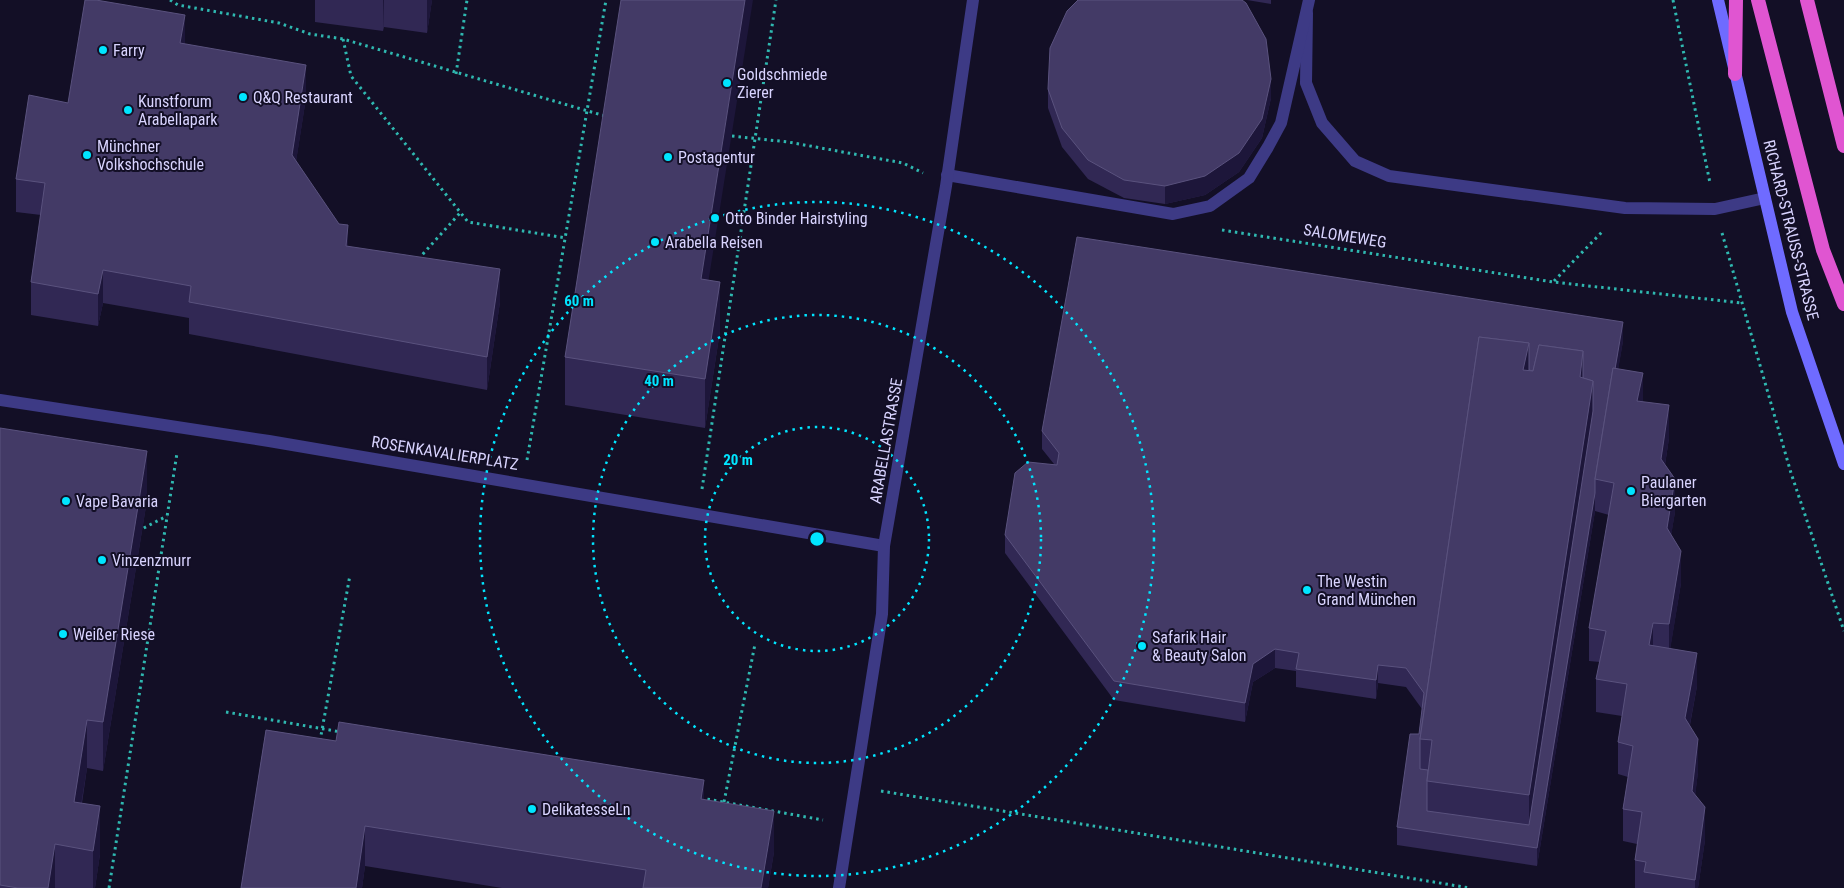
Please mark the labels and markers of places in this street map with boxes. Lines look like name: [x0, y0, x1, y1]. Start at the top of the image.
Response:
place label: Farry: [113, 41, 145, 60]
marker: Farry: [97, 44, 109, 56]
place label: Goldschmiede Zierer: [737, 65, 827, 102]
marker: Goldschmiede Zierer: [721, 77, 733, 89]
place label: Q&Q Restaurant: [253, 88, 353, 107]
marker: Q&Q Restaurant: [237, 91, 249, 103]
place label: Kunstforum Arabellapark: [138, 92, 218, 129]
marker: Kunstforum Arabellapark: [122, 104, 134, 116]
place label: Münchner Volkshochschule: [97, 137, 204, 174]
place label: Postagentur: [678, 148, 755, 167]
marker: Münchner Volkshochschule: [81, 149, 93, 161]
marker: Postagentur: [662, 151, 674, 163]
place label: Otto Binder Hairstyling: [725, 209, 868, 228]
marker: Otto Binder Hairstyling: [709, 212, 721, 224]
place label: Arabella Reisen: [665, 233, 763, 252]
marker: Arabella Reisen: [649, 236, 661, 248]
place label: Paulaner Biergarten: [1641, 473, 1706, 510]
marker: Paulaner Biergarten: [1625, 485, 1637, 497]
place label: Vape Bavaria: [76, 492, 158, 511]
marker: Vape Bavaria: [60, 495, 72, 507]
centre of rings: [808, 530, 826, 548]
place label: Vinzenzmurr: [112, 551, 191, 570]
marker: Vinzenzmurr: [96, 554, 108, 566]
place label: The Westin Grand München: [1317, 572, 1416, 609]
marker: The Westin Grand München: [1301, 584, 1313, 596]
place label: Weißer Riese: [73, 625, 155, 644]
marker: Weißer Riese: [57, 628, 69, 640]
place label: Safarik Hair & Beauty Salon: [1152, 628, 1247, 665]
marker: Safarik Hair & Beauty Salon: [1136, 640, 1148, 652]
place label: DelikatesseLn: [542, 800, 631, 819]
marker: DelikatesseLn: [526, 803, 538, 815]

